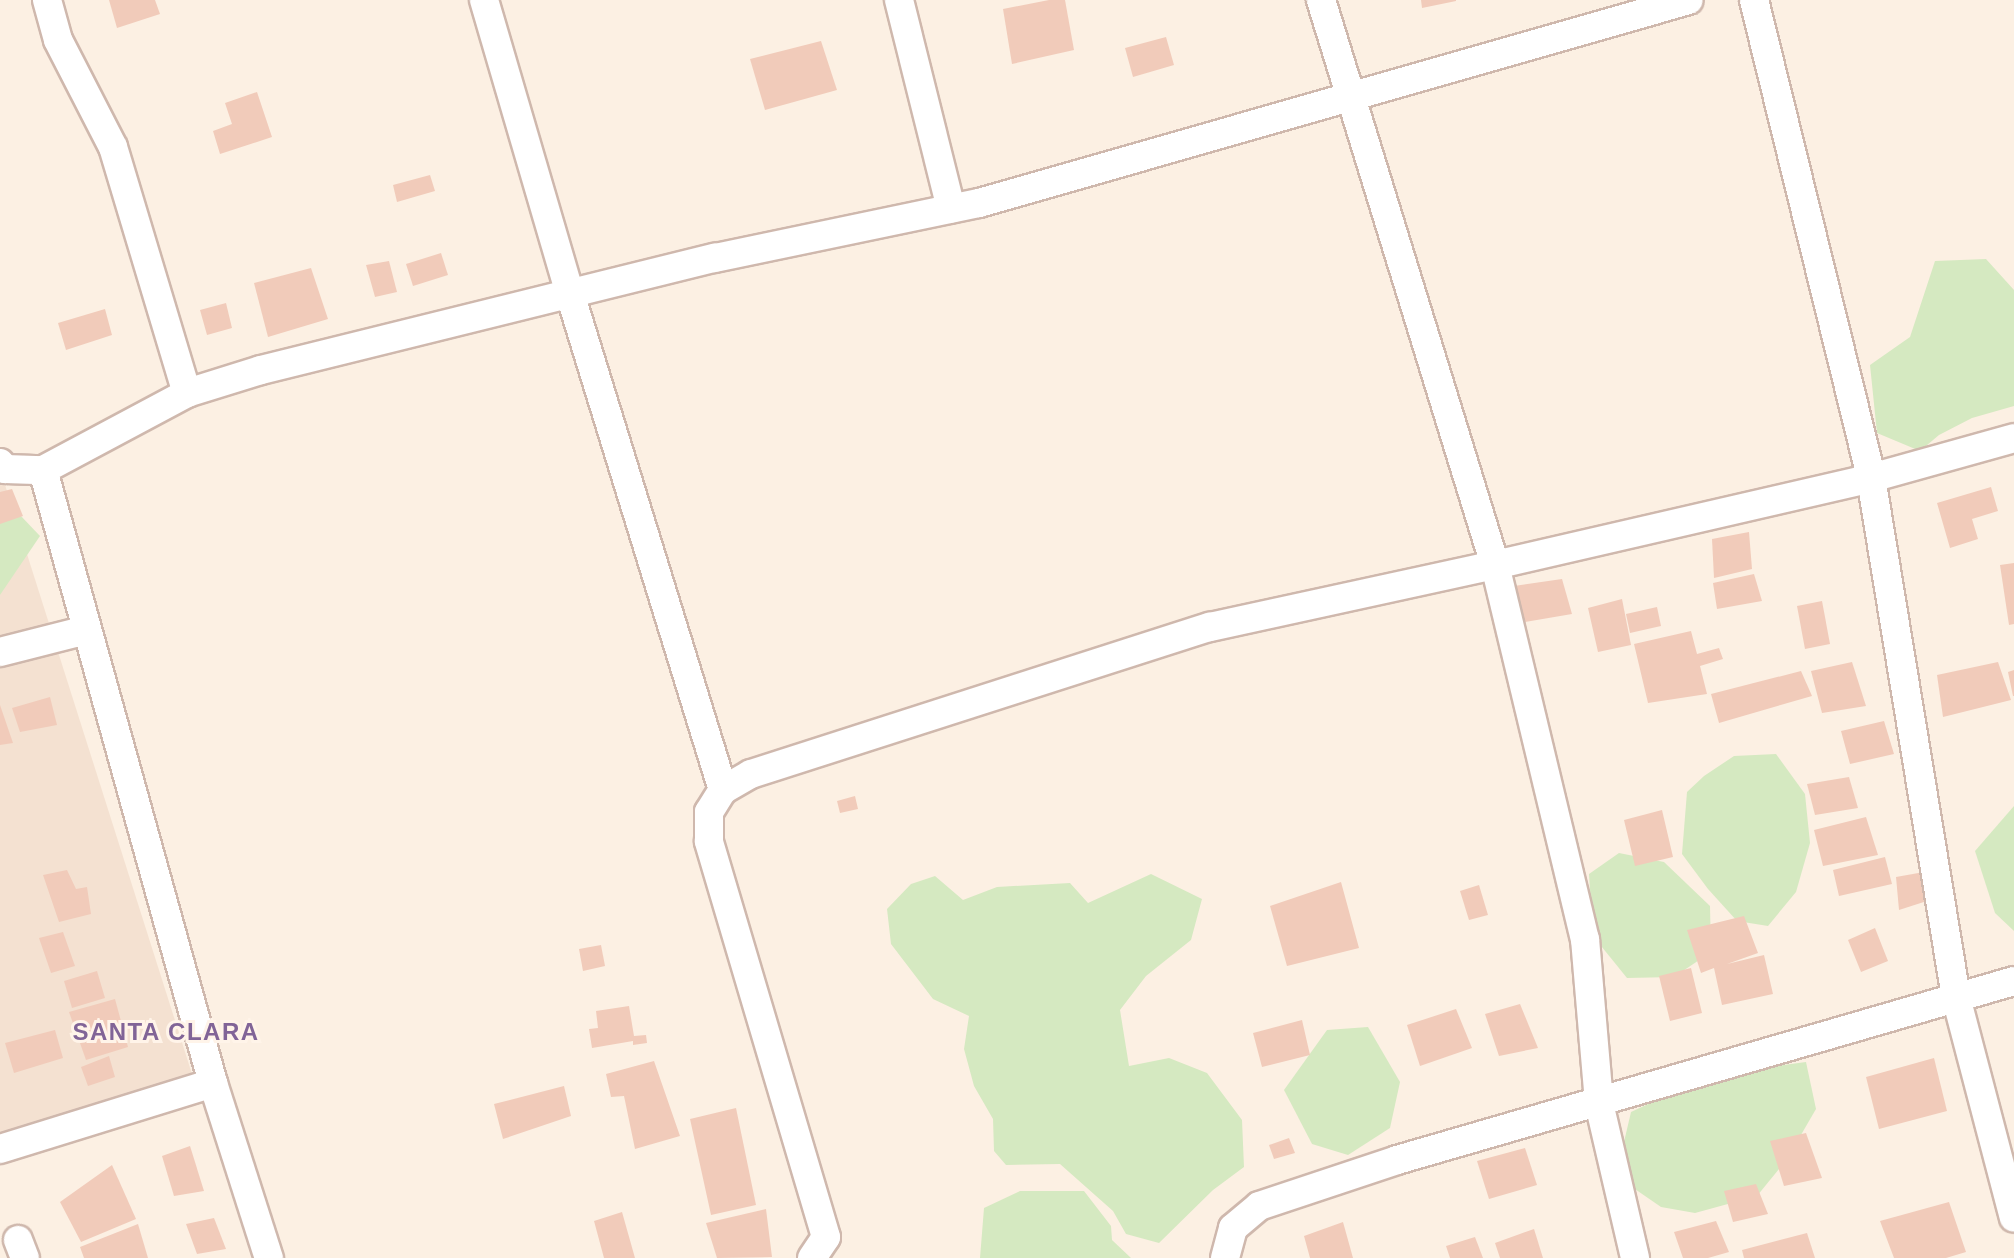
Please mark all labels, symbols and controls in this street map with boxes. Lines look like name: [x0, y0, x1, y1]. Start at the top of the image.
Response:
district label: SANTA CLARA: [72, 1018, 260, 1046]

